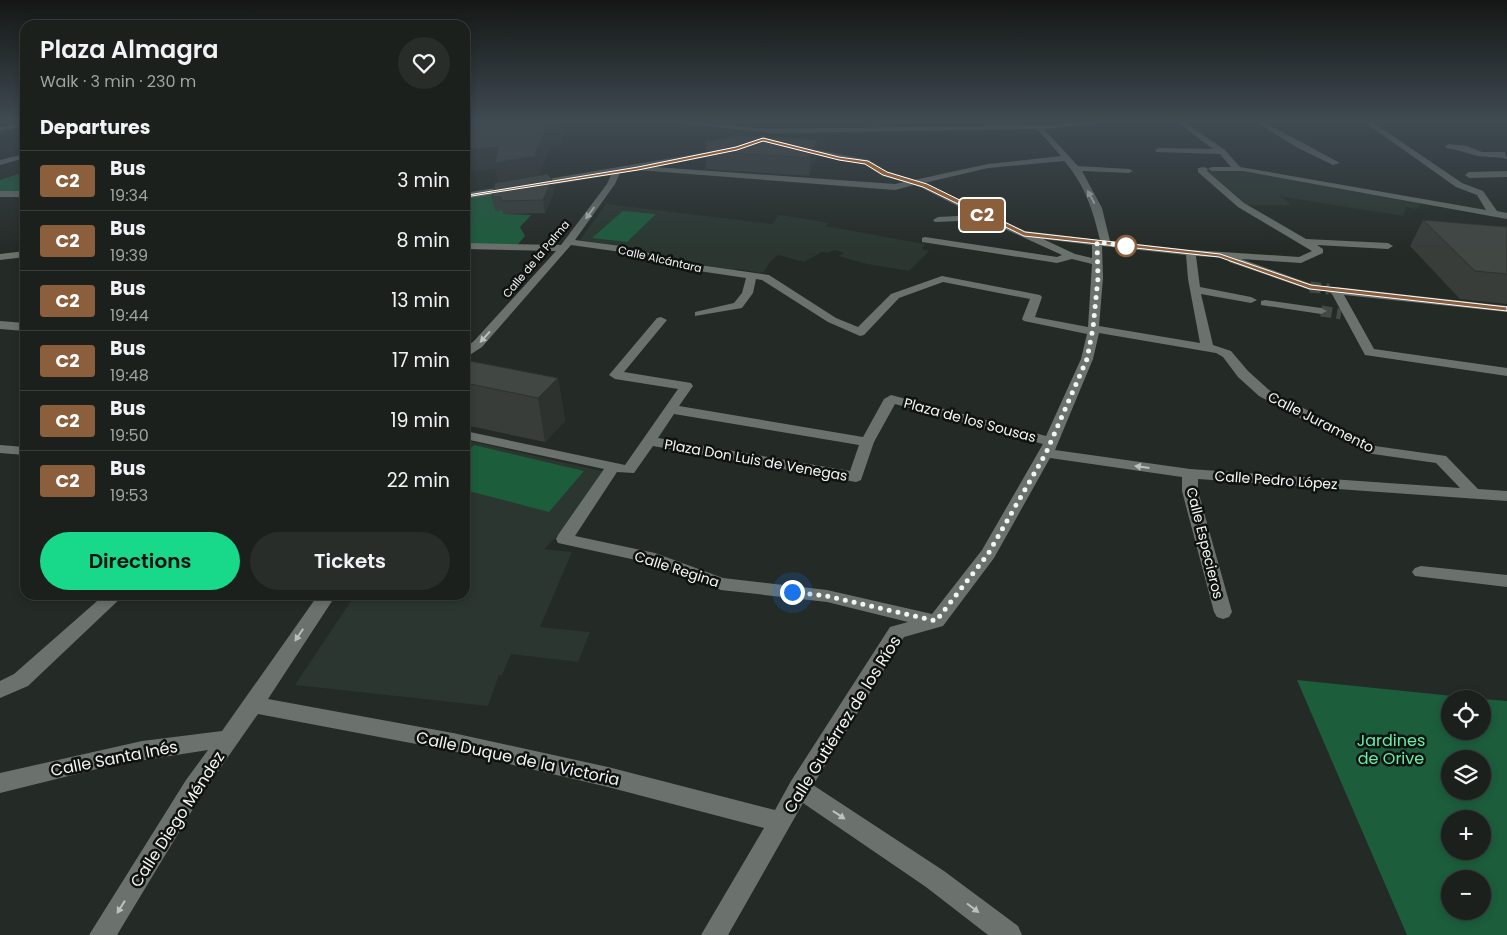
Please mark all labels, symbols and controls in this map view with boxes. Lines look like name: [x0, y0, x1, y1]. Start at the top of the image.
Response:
text: Plaza Almagra: [40, 33, 219, 66]
button: heart: [398, 37, 450, 89]
text: Walk · 3 min · 230 m: [40, 70, 196, 93]
text: Departures: [40, 114, 150, 141]
text: Bus: [110, 155, 146, 182]
text: 3 min: [397, 167, 450, 194]
text: C2: [56, 168, 80, 193]
text: 19:34: [110, 184, 148, 207]
one-way arrow: [1087, 191, 1096, 204]
line badge: C2: [960, 199, 1004, 231]
text: C2: [970, 202, 994, 227]
one-way arrow: [585, 206, 595, 220]
text: Bus: [110, 215, 146, 242]
street label: Calle de la Palma: [499, 217, 573, 301]
text: 8 min: [397, 227, 450, 254]
text: C2: [56, 228, 80, 253]
unlabelled marker: [1115, 235, 1137, 257]
street label: Calle Alcántara: [617, 242, 703, 276]
text: 19:39: [110, 244, 148, 267]
text: Bus: [110, 275, 146, 302]
text: 13 min: [391, 287, 450, 314]
text: C2: [56, 288, 80, 313]
text: 19:44: [110, 304, 149, 327]
one-way arrow: [479, 330, 491, 342]
text: Bus: [110, 335, 146, 362]
text: 17 min: [392, 347, 450, 374]
text: C2: [56, 348, 80, 373]
text: 19:48: [110, 364, 149, 387]
street label: Calle Juramento: [1264, 387, 1378, 457]
street label: Plaza de los Sousas: [902, 393, 1038, 447]
text: Bus: [110, 395, 146, 422]
text: 19 min: [390, 407, 450, 434]
text: C2: [56, 408, 80, 433]
text: 19:50: [110, 424, 149, 447]
street label: Plaza Don Luis de Venegas: [663, 434, 849, 486]
text: Bus: [110, 455, 146, 482]
one-way arrow: [1133, 463, 1149, 471]
street label: Calle Pedro López: [1214, 466, 1338, 494]
text: 22 min: [387, 467, 450, 494]
text: C2: [56, 468, 80, 493]
text: 19:53: [110, 484, 148, 507]
street label: Calle Especieros: [1181, 485, 1229, 601]
button: Directions: [40, 532, 240, 590]
button: Tickets: [250, 532, 450, 590]
street label: Calle Regina: [632, 546, 722, 592]
your location: [780, 580, 805, 605]
one-way arrow: [294, 629, 304, 642]
street label: Calle Gutiérrez de los Ríos: [778, 631, 907, 817]
map controls: [1441, 690, 1491, 920]
button: locate: [1441, 690, 1491, 740]
street label: Calle Duque de la Victoria: [414, 726, 622, 791]
park label: Jardines de Orive: [1357, 729, 1425, 770]
street label: Calle Santa Inés: [49, 735, 180, 782]
street label: Calle Diego Méndez: [125, 747, 230, 892]
button: layers: [1441, 750, 1491, 800]
one-way arrow: [832, 810, 846, 820]
button: +: [1441, 810, 1491, 860]
button: −: [1441, 870, 1491, 920]
one-way arrow: [116, 900, 125, 914]
one-way arrow: [966, 902, 979, 913]

